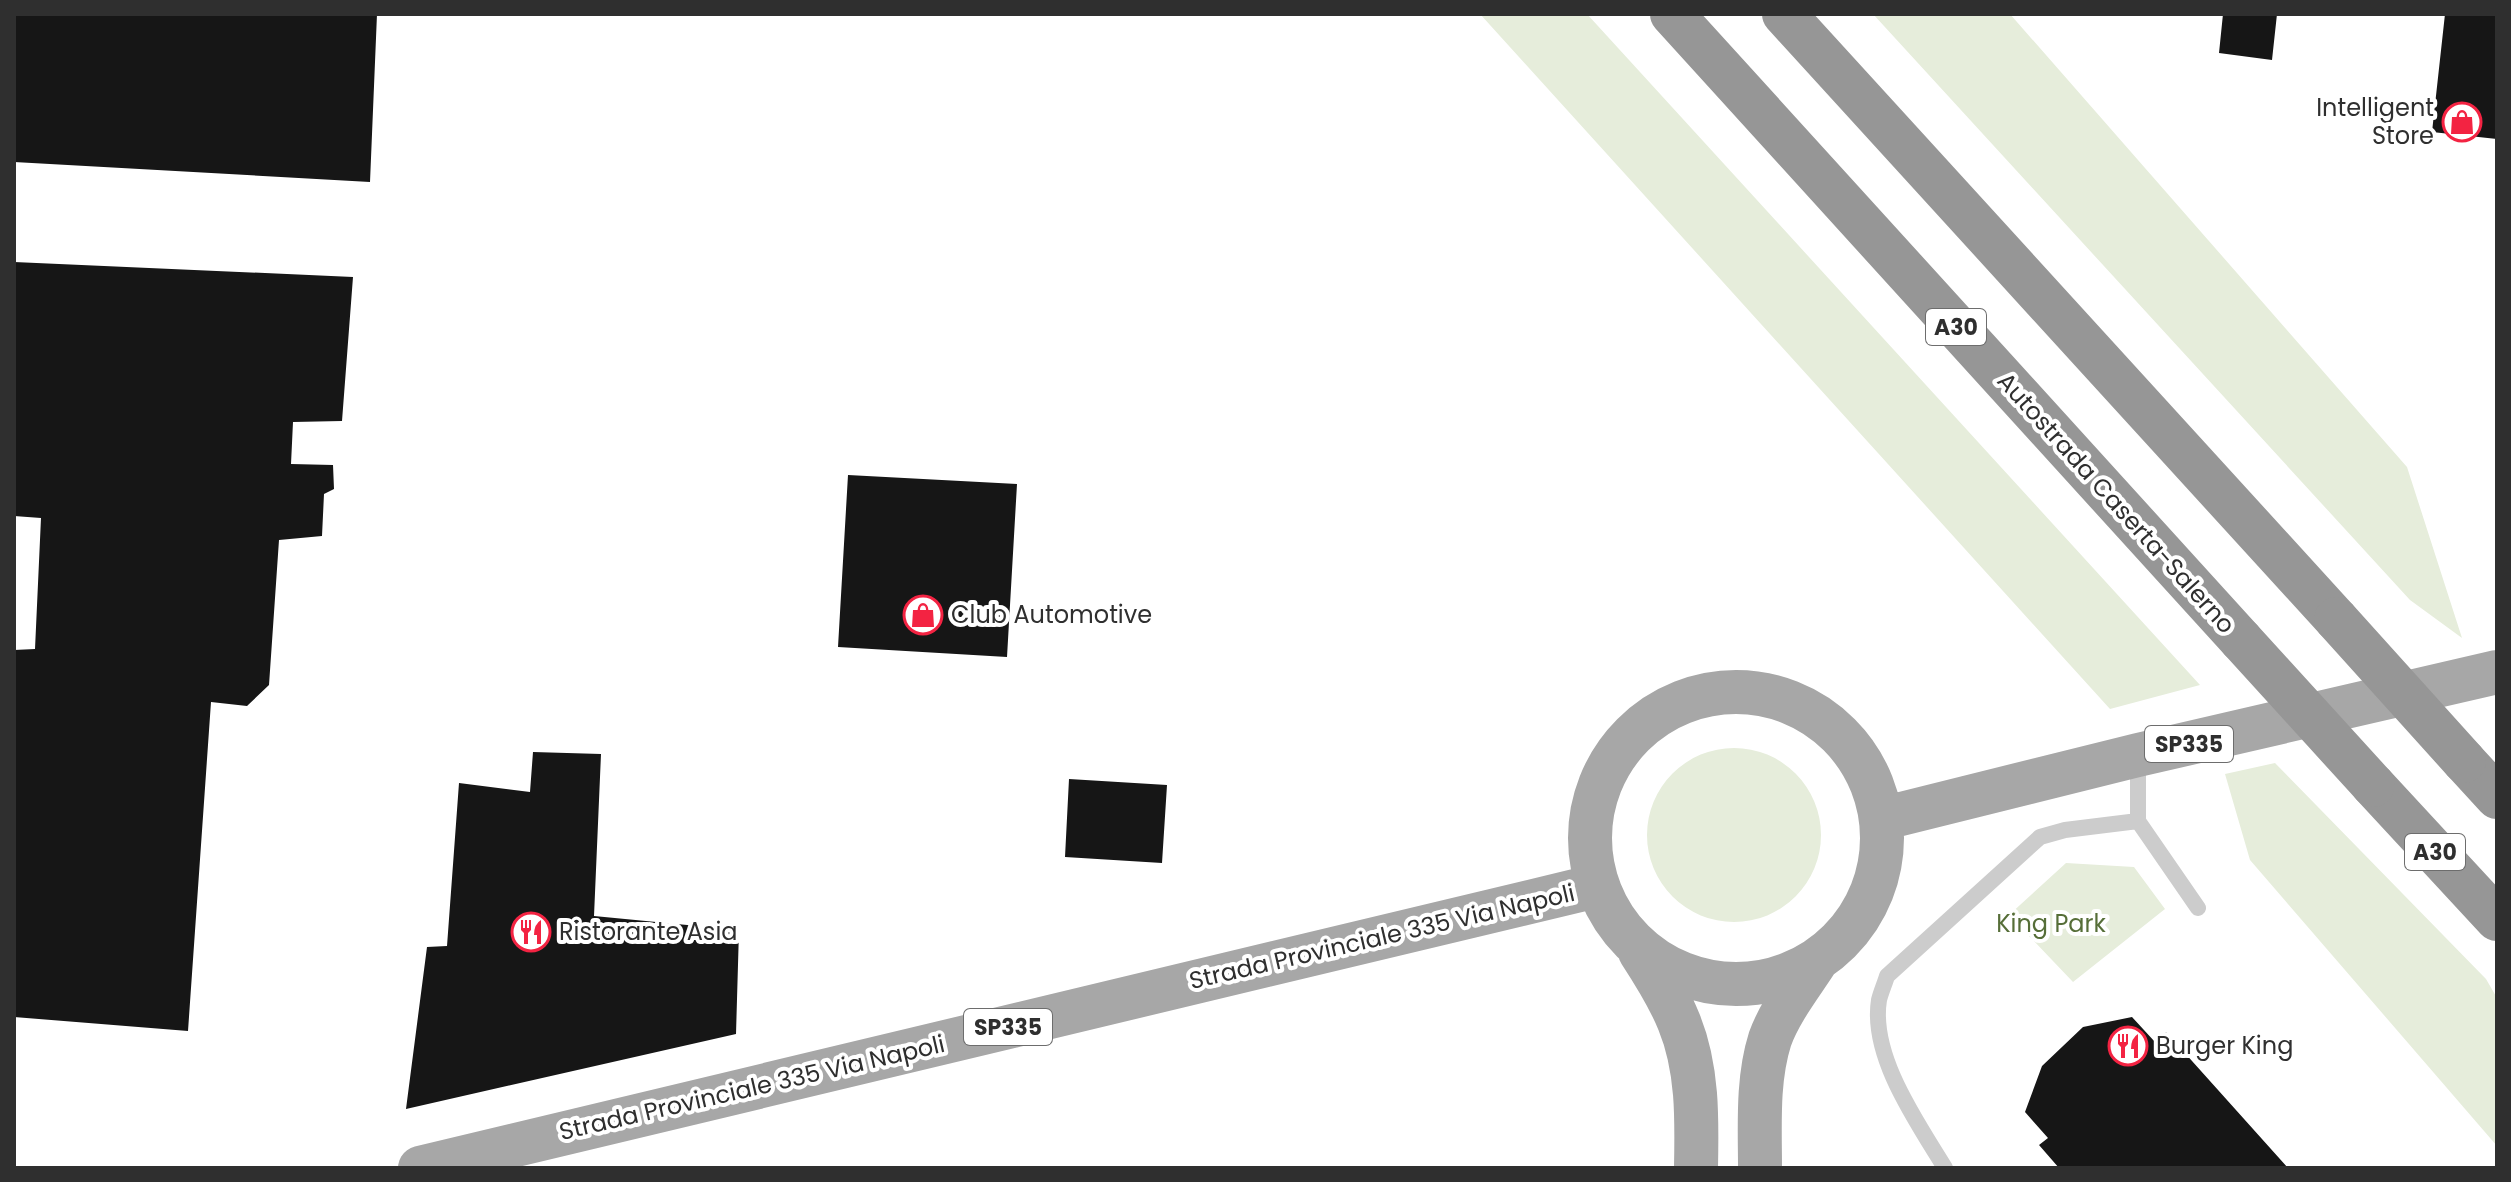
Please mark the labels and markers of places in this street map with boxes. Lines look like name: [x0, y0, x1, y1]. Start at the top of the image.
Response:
place label: Intelligent Store: [2316, 91, 2434, 152]
shop icon: Intelligent Store: [2441, 101, 2483, 143]
shop icon: Club Automotive: [902, 594, 944, 636]
place label: Club Automotive: [951, 598, 1152, 631]
restaurant icon: Ristorante Asia: [510, 911, 552, 953]
place label: Ristorante Asia: [559, 915, 738, 948]
restaurant icon: Burger King: [2107, 1025, 2149, 1067]
place label: Burger King: [2156, 1029, 2293, 1062]

